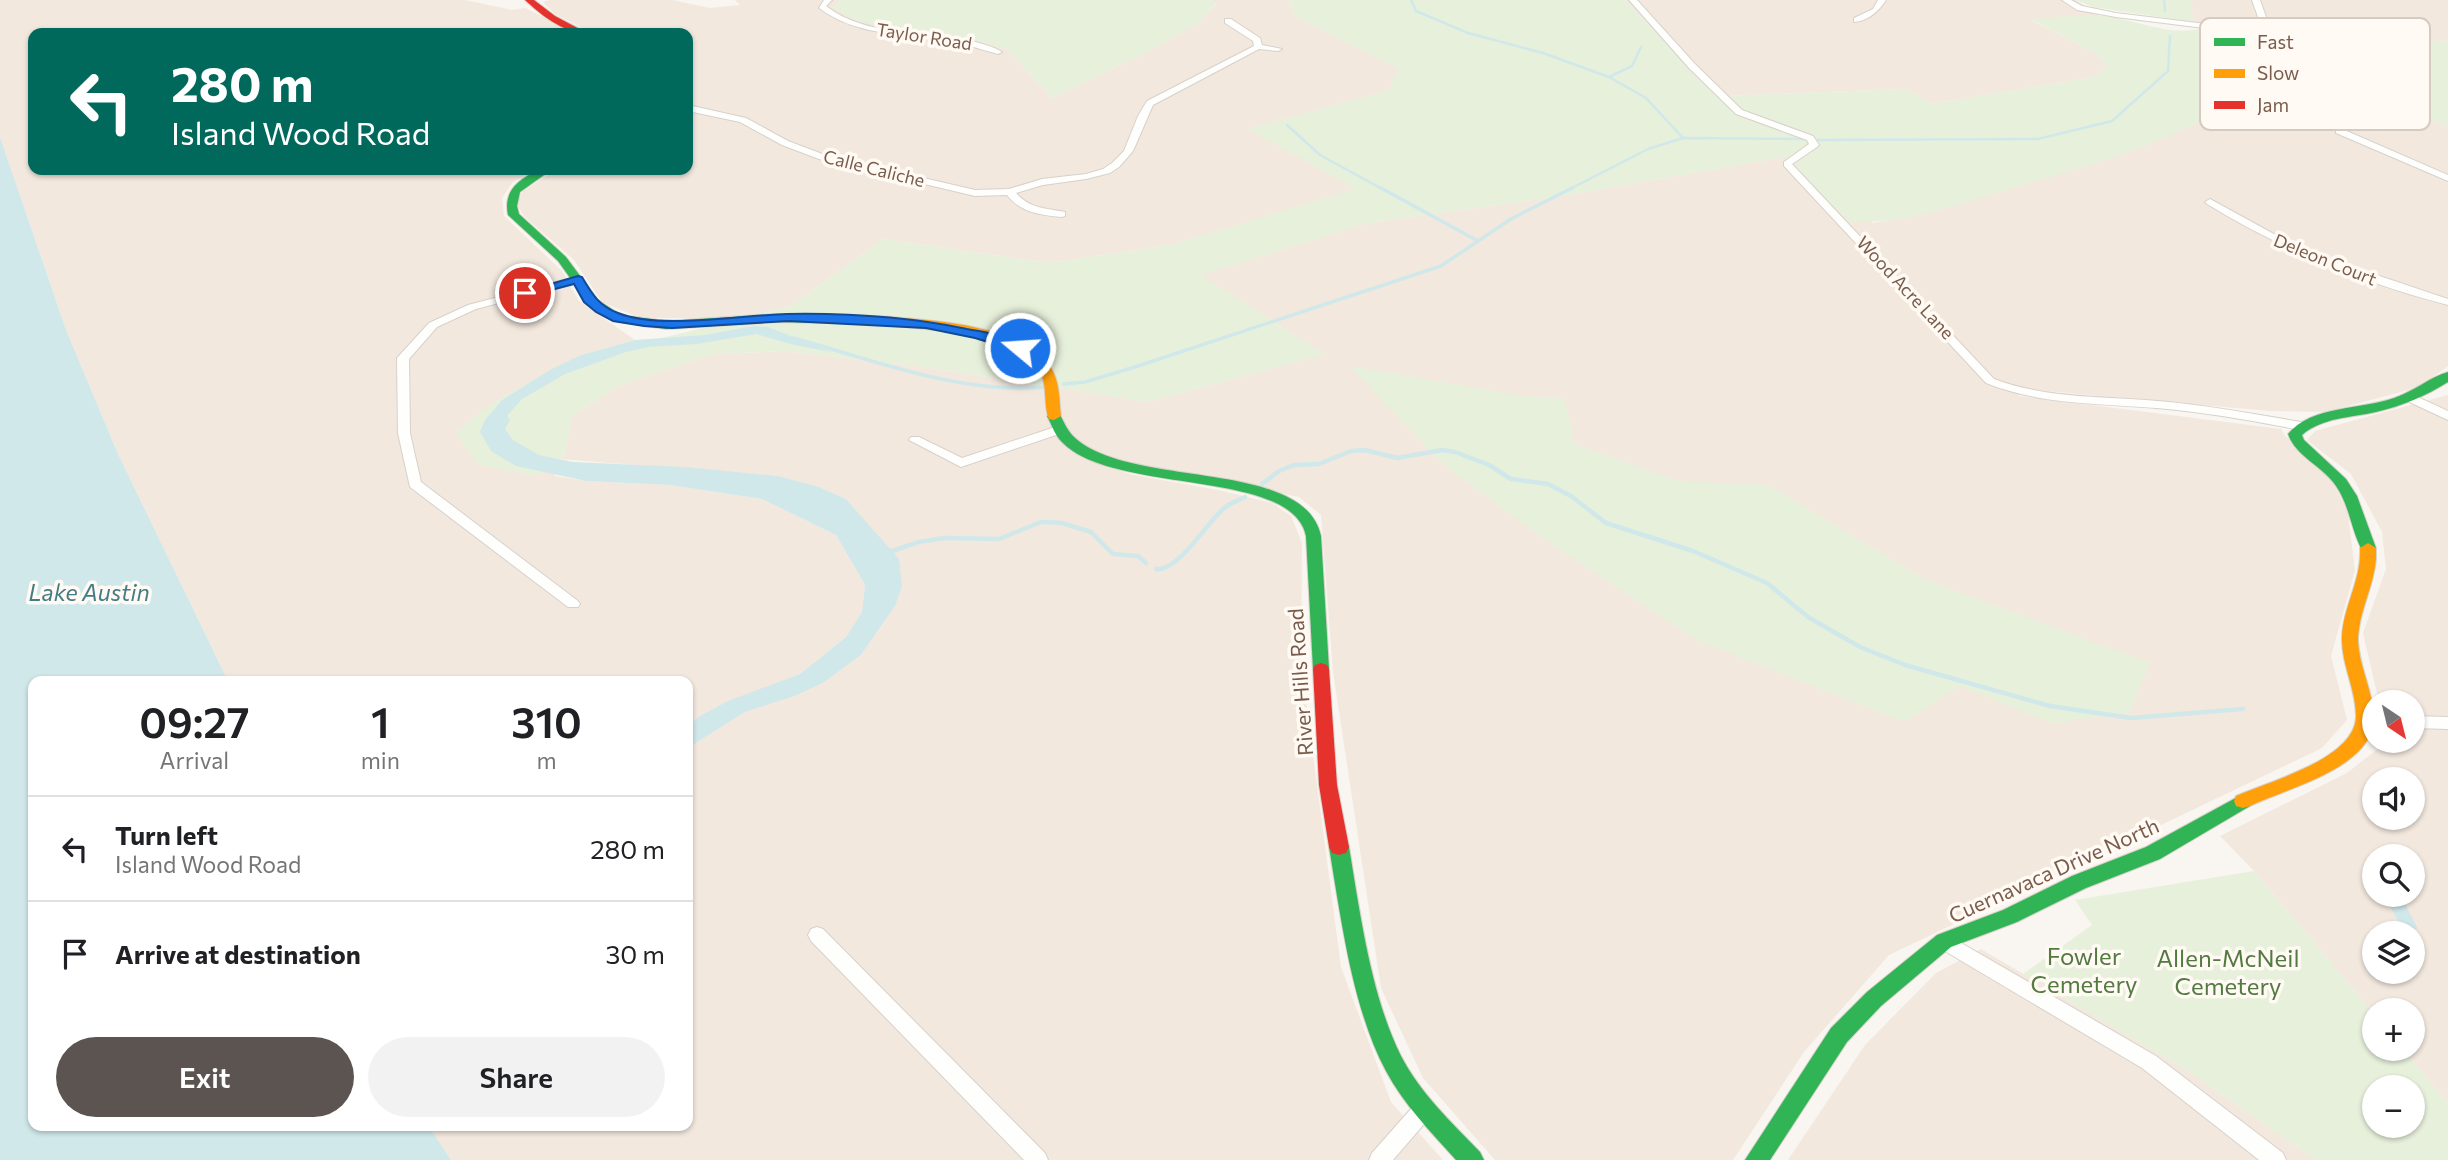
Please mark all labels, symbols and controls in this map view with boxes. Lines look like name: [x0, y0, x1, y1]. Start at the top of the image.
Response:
street label: Taylor Road: [875, 18, 974, 54]
legend: [2200, 18, 2430, 130]
text: Fast: [2257, 30, 2294, 53]
text: 280 m: [171, 52, 314, 112]
icon: left: [56, 56, 147, 147]
text: Slow: [2257, 61, 2299, 84]
text: Jam: [2257, 93, 2289, 116]
text: Island Wood Road: [171, 112, 430, 152]
street label: Calle Caliche: [821, 145, 927, 191]
street label: Deleon Court: [2271, 228, 2380, 290]
street label: Wood Acre Lane: [1852, 231, 1959, 343]
pin: [495, 263, 555, 323]
icon: arrive: [506, 274, 544, 312]
position arrow: [983, 311, 1057, 385]
water label: Lake Austin: [28, 578, 150, 606]
street label: River Hills Road: [1282, 608, 1317, 757]
north arrow: [2362, 690, 2426, 752]
map controls: [2362, 690, 2425, 1138]
text: 09:27: [139, 695, 250, 747]
text: 1: [371, 695, 390, 747]
text: 310: [511, 695, 582, 747]
text: Arrival: [160, 746, 229, 774]
text: min: [361, 746, 400, 774]
text: m: [536, 746, 557, 774]
button: sound: [2362, 767, 2425, 830]
street label: Cuernavaca Drive North: [1944, 812, 2162, 927]
text: Turn left: [115, 819, 218, 850]
icon: left: [56, 830, 94, 868]
text: 280 m: [590, 833, 665, 864]
button: search: [2362, 844, 2425, 907]
text: Island Wood Road: [115, 850, 301, 878]
button: layers: [2362, 921, 2425, 984]
icon: arrive: [56, 935, 94, 973]
text: Arrive at destination: [115, 938, 361, 969]
text: 30 m: [606, 938, 665, 969]
park label: Fowler Cemetery: [2031, 941, 2137, 998]
park label: Allen-McNeil Cemetery: [2156, 943, 2300, 1000]
button: +: [2362, 998, 2425, 1061]
button: Exit: [56, 1037, 354, 1117]
button: Share: [368, 1037, 665, 1117]
button: −: [2362, 1075, 2425, 1138]

